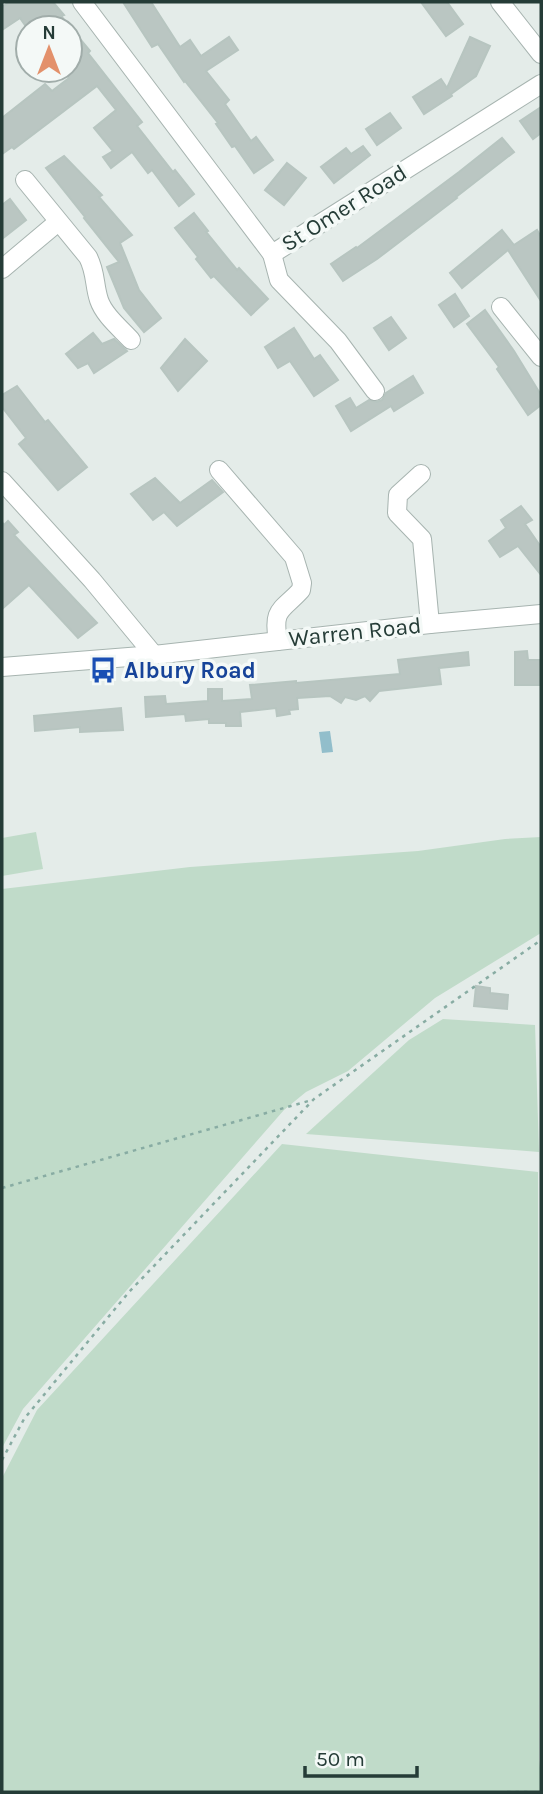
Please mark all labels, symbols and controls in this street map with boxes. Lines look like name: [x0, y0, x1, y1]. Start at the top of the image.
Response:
north arrow: [14, 14, 84, 84]
text: N: [42, 22, 56, 44]
street label: St Omer Road: [276, 159, 412, 257]
street label: Warren Road: [287, 612, 423, 652]
bus stop icon: Albury Road: [88, 655, 118, 685]
place label: Albury Road: [124, 657, 256, 684]
scale bar: [305, 1734, 417, 1778]
text: 50 m: [316, 1747, 365, 1771]

